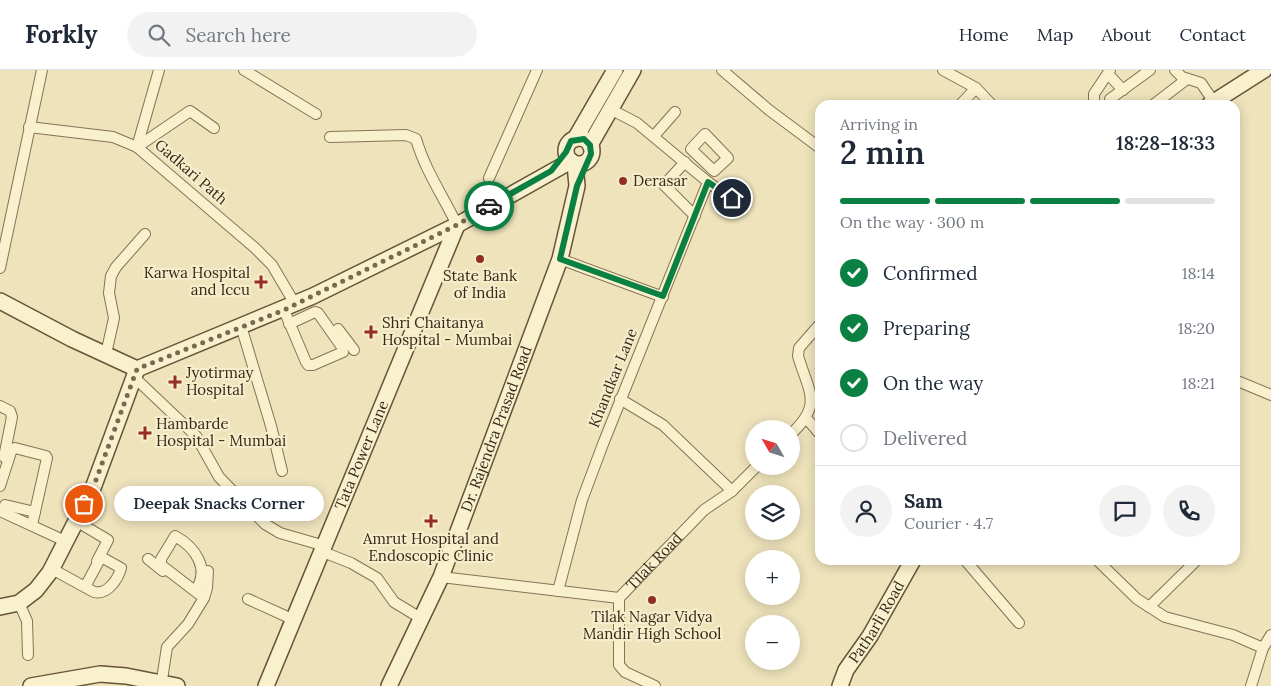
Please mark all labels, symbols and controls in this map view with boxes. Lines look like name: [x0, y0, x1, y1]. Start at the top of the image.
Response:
search box: [127, 12, 477, 57]
text: Forkly: [25, 19, 97, 50]
icon: search: [145, 21, 173, 49]
text: Search here: [185, 23, 291, 47]
text: Home: [959, 23, 1009, 46]
text: Map: [1037, 23, 1073, 46]
text: About: [1101, 23, 1151, 46]
text: Contact: [1179, 23, 1246, 46]
text: Arriving in: [840, 114, 918, 134]
text: 18:28–18:33: [1116, 131, 1215, 155]
text: 2 min: [840, 132, 925, 173]
street label: Gadkari Path: [151, 135, 232, 208]
place label: Derasar: [633, 171, 688, 190]
marker: Derasar: [617, 175, 629, 187]
pin: [711, 177, 753, 219]
courier: [464, 181, 514, 231]
icon: home: [718, 184, 746, 212]
icon: car: [475, 192, 503, 220]
text: On the way · 300 m: [840, 212, 984, 232]
marker: State Bank of India: [474, 253, 486, 265]
icon: check: [840, 259, 868, 287]
text: Confirmed: [883, 261, 978, 285]
place label: Karwa Hospital and Iccu: [144, 263, 250, 299]
text: 18:14: [1182, 263, 1215, 283]
place label: State Bank of India: [443, 266, 517, 302]
marker: Karwa Hospital and Iccu: [254, 275, 268, 289]
place label: Shri Chaitanya Hospital - Mumbai: [382, 313, 512, 349]
icon: check: [840, 314, 868, 342]
text: Preparing: [883, 316, 970, 340]
text: 18:20: [1178, 318, 1215, 338]
marker: Shri Chaitanya Hospital - Mumbai: [364, 325, 378, 339]
street label: Khandkar Lane: [584, 325, 641, 430]
street label: Dr. Rajendra Prasad Road: [456, 343, 536, 514]
place label: Jyotirmay Hospital: [185, 363, 254, 399]
icon: check: [840, 369, 868, 397]
text: On the way: [883, 371, 983, 395]
text: 18:21: [1182, 373, 1215, 393]
marker: Jyotirmay Hospital: [168, 375, 182, 389]
street label: Tata Power Lane: [330, 397, 392, 512]
place label: Hambarde Hospital - Mumbai: [156, 414, 286, 450]
north arrow: [745, 420, 800, 475]
map controls: [745, 420, 800, 670]
marker: Hambarde Hospital - Mumbai: [138, 426, 152, 440]
text: Delivered: [883, 426, 967, 450]
pin: [63, 483, 105, 525]
button: layers: [745, 485, 800, 540]
button: person: [840, 485, 892, 537]
button: chat: [1099, 485, 1151, 537]
button: phone: [1163, 485, 1215, 537]
callout: Deepak Snacks Corner: [114, 486, 324, 522]
text: Sam: [904, 489, 943, 513]
icon: bag: [70, 490, 98, 518]
text: Deepak Snacks Corner: [133, 493, 305, 513]
text: Courier · 4.7: [904, 513, 993, 533]
marker: Amrut Hospital and Endoscopic Clinic: [424, 514, 438, 528]
street label: Tilak Road: [622, 528, 686, 594]
place label: Amrut Hospital and Endoscopic Clinic: [362, 529, 499, 565]
button: +: [745, 550, 800, 605]
street label: Patharli Road: [844, 577, 908, 667]
marker: Tilak Nagar Vidya Mandir High School: [646, 594, 658, 606]
place label: Tilak Nagar Vidya Mandir High School: [583, 607, 721, 643]
button: −: [745, 615, 800, 670]

